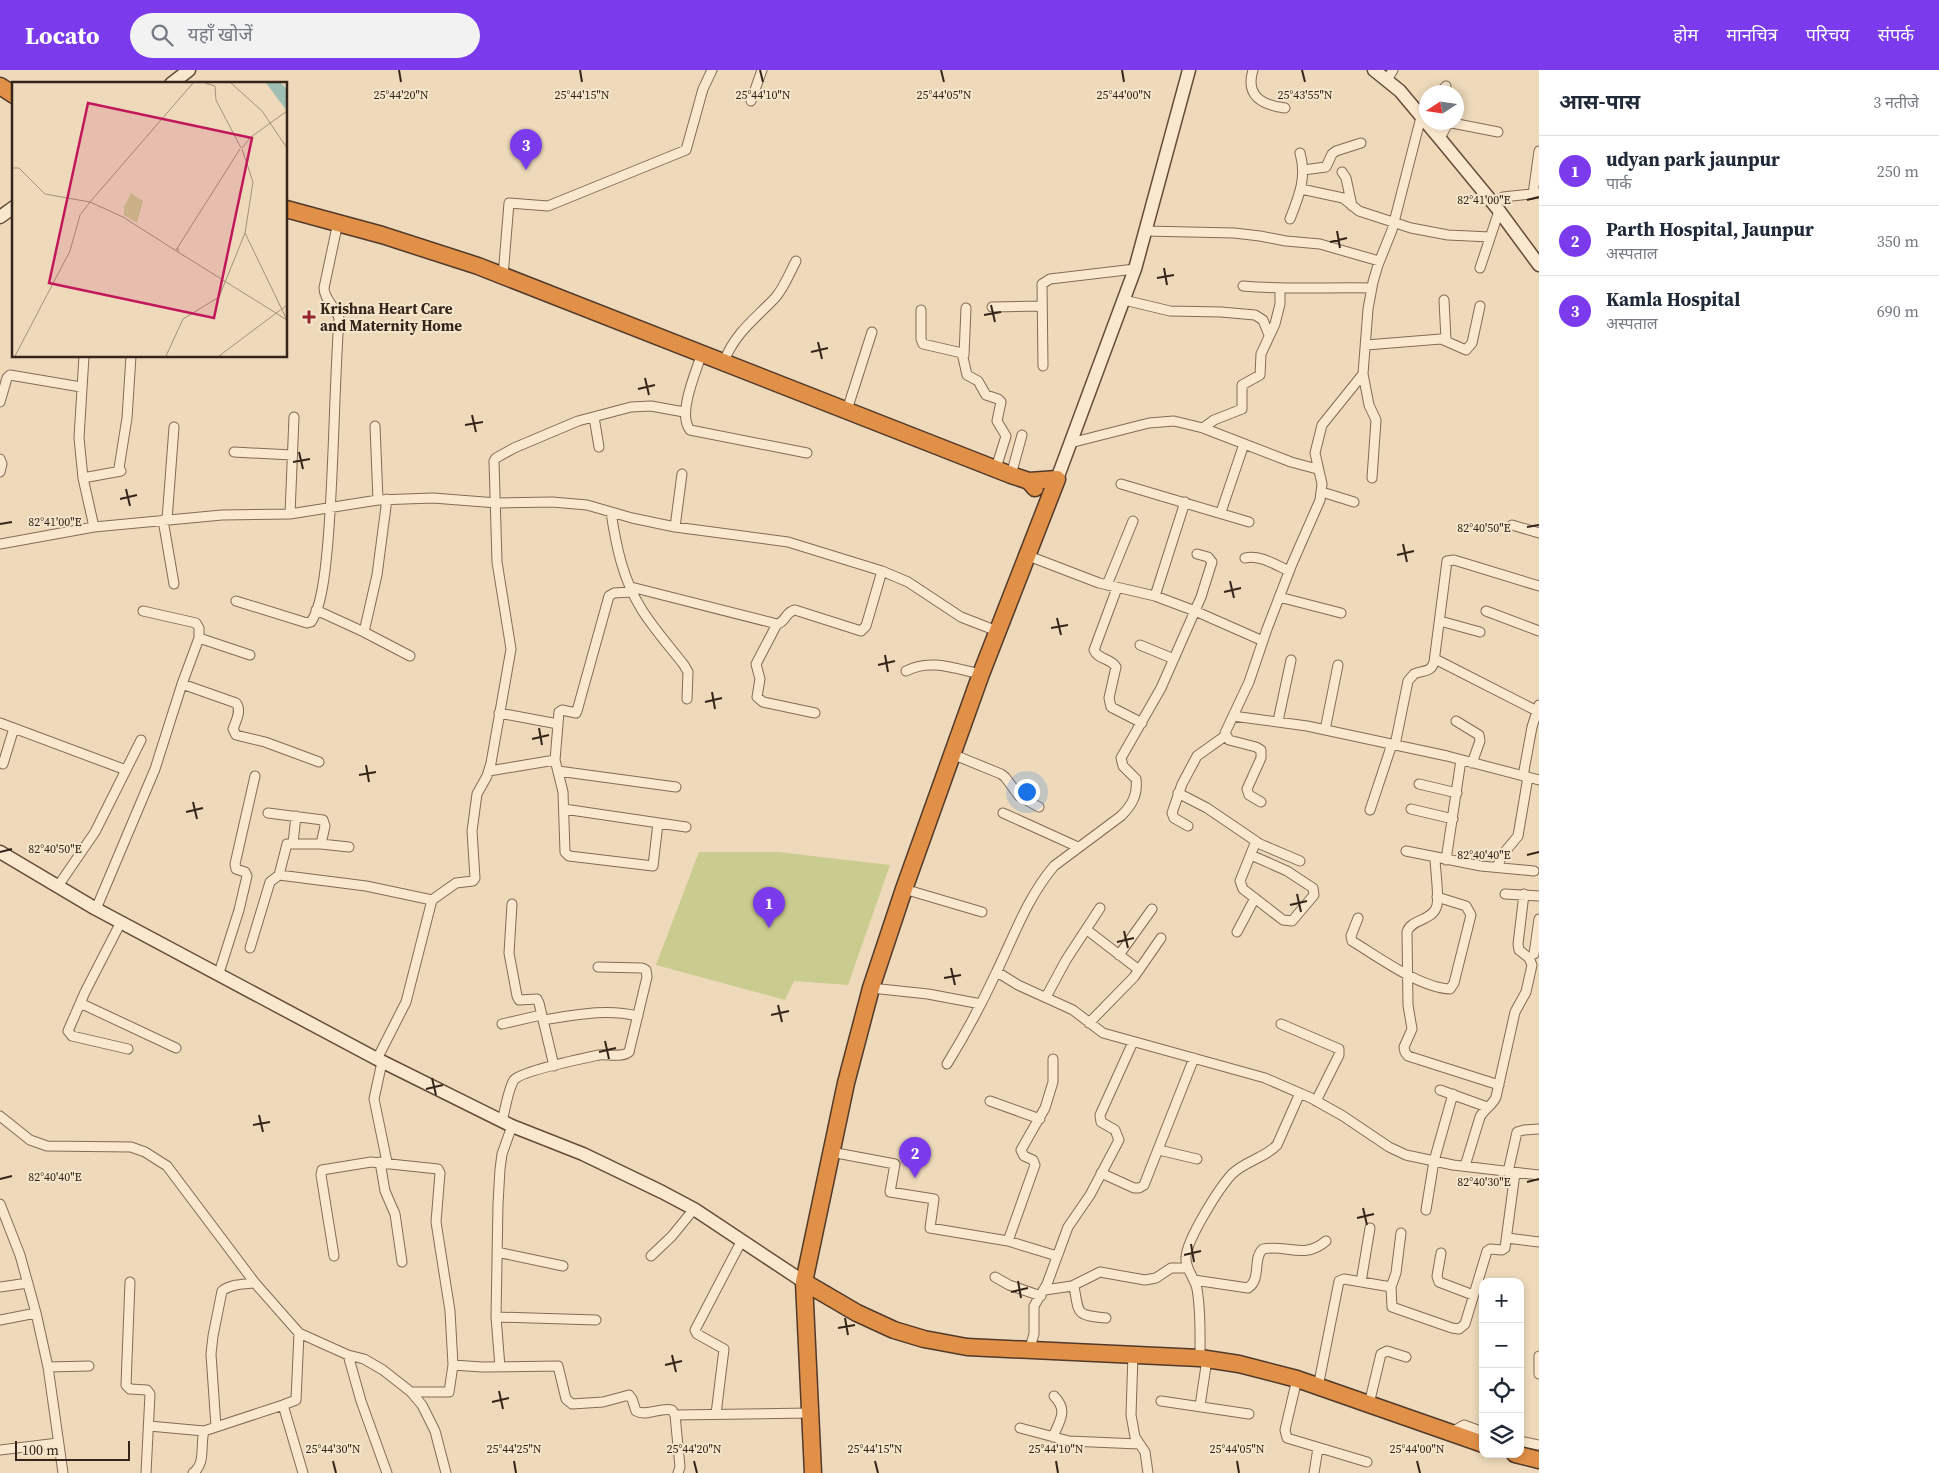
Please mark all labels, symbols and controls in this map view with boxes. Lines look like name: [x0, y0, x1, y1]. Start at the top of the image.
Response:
search box: [130, 13, 480, 58]
text: Locato: [25, 19, 100, 52]
icon: search: [148, 21, 176, 49]
text: यहाँ खोजें: [188, 21, 253, 47]
text: होम: [1673, 22, 1698, 47]
text: मानचित्र: [1726, 22, 1778, 47]
text: परिचय: [1806, 22, 1850, 47]
text: संपर्क: [1878, 22, 1914, 47]
inset map: [12, 82, 288, 358]
north arrow: [1419, 85, 1464, 130]
text: 25°44'20"N: [373, 87, 429, 103]
text: 25°44'15"N: [554, 87, 610, 103]
text: 25°44'10"N: [735, 87, 791, 103]
text: 25°44'05"N: [916, 87, 972, 103]
text: 25°44'00"N: [1096, 87, 1152, 103]
text: 25°43'55"N: [1277, 87, 1333, 103]
text: आस-पास: [1559, 87, 1640, 116]
text: 3 नतीजे: [1873, 91, 1919, 113]
pin: 3: [510, 129, 542, 170]
text: udyan park jaunpur: [1606, 146, 1780, 172]
text: 1: [1571, 160, 1579, 182]
text: 250 m: [1877, 160, 1919, 182]
text: पार्क: [1606, 172, 1632, 194]
text: 82°41'00"E: [1457, 192, 1511, 208]
text: Parth Hospital, Jaunpur: [1606, 216, 1814, 242]
text: 2: [1571, 230, 1579, 252]
text: 350 m: [1877, 230, 1919, 252]
text: अस्पताल: [1606, 242, 1658, 264]
text: Kamla Hospital: [1606, 286, 1740, 312]
place label: Krishna Heart Care and Maternity Home: [320, 298, 462, 336]
text: 3: [1571, 300, 1579, 322]
text: 690 m: [1877, 300, 1919, 322]
marker: Krishna Heart Care and Maternity Home: [302, 310, 316, 324]
text: अस्पताल: [1606, 312, 1658, 334]
text: 82°41'00"E: [28, 514, 82, 530]
text: 82°40'50"E: [1457, 520, 1511, 536]
your location: [1014, 779, 1040, 805]
text: 82°40'50"E: [28, 841, 82, 857]
text: 82°40'40"E: [1457, 847, 1511, 863]
pin: 1: [753, 887, 785, 928]
pin: 2: [899, 1137, 931, 1178]
text: 82°40'40"E: [28, 1169, 82, 1185]
text: 82°40'30"E: [1457, 1174, 1511, 1190]
map controls: [1479, 1278, 1524, 1458]
button: +: [1479, 1278, 1524, 1323]
button: −: [1479, 1323, 1524, 1368]
button: locate: [1479, 1368, 1524, 1413]
button: layers: [1479, 1413, 1524, 1458]
scale bar: [15, 1438, 130, 1461]
text: 100 m: [22, 1440, 59, 1460]
text: 25°44'30"N: [305, 1441, 361, 1457]
text: 25°44'25"N: [486, 1441, 542, 1457]
text: 25°44'20"N: [666, 1441, 722, 1457]
text: 25°44'15"N: [847, 1441, 903, 1457]
text: 25°44'10"N: [1028, 1441, 1084, 1457]
text: 25°44'05"N: [1209, 1441, 1265, 1457]
text: 25°44'00"N: [1389, 1441, 1445, 1457]

